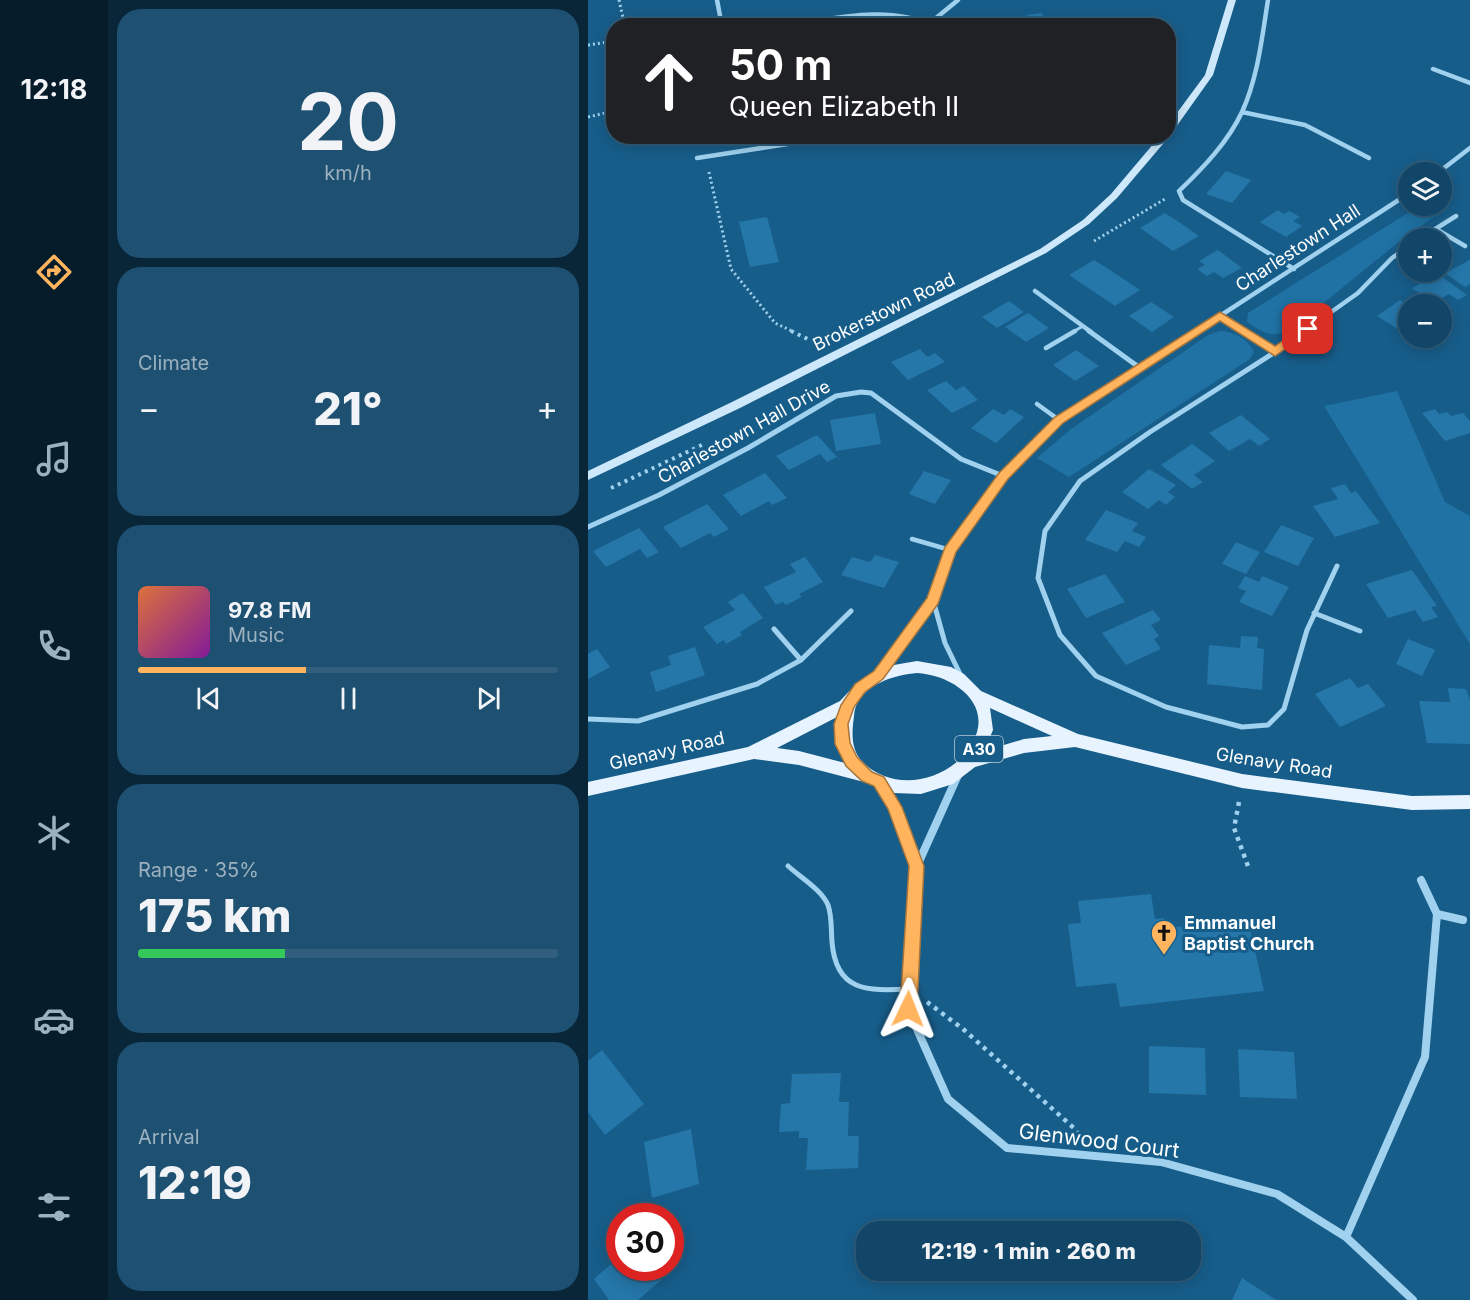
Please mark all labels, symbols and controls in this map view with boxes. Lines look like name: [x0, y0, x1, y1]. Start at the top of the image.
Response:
text: 50 m: [729, 39, 832, 90]
icon: ahead: [630, 42, 708, 120]
text: 12:18: [21, 73, 87, 106]
text: 20: [297, 74, 399, 169]
text: Queen Elizabeth II: [729, 90, 959, 123]
text: km/h: [324, 161, 372, 185]
map controls: [1398, 162, 1452, 348]
button: layers: [1398, 162, 1452, 216]
street label: Charlestown Hall: [1232, 200, 1364, 296]
button: +: [1398, 228, 1452, 282]
icon: directions: [33, 251, 75, 293]
street label: Brokerstown Road: [809, 268, 958, 355]
button: −: [1398, 294, 1452, 348]
pin: [1282, 303, 1333, 354]
icon: arrive: [1291, 312, 1324, 345]
text: Climate: [138, 351, 209, 375]
street label: Charlestown Hall Drive: [654, 375, 834, 488]
text: 21°: [313, 381, 383, 436]
text: −: [138, 388, 160, 428]
text: +: [536, 388, 558, 428]
icon: music: [33, 438, 75, 480]
text: 97.8 FM: [228, 597, 312, 623]
text: Music: [228, 623, 285, 647]
icon: phone: [33, 625, 75, 667]
icon: previous: [192, 682, 225, 715]
icon: pause: [332, 682, 365, 715]
icon: next: [472, 682, 505, 715]
street label: Glenavy Road: [607, 727, 726, 774]
road number: A30: [955, 736, 1003, 762]
street label: Glenavy Road: [1214, 743, 1334, 782]
icon: climate: [33, 812, 75, 854]
text: Range · 35%: [138, 858, 259, 882]
text: 175 km: [138, 888, 291, 943]
place label: Emmanuel Baptist Church: [1184, 912, 1315, 954]
church icon: Emmanuel Baptist Church: [1149, 918, 1179, 956]
position arrow: [876, 977, 940, 1041]
icon: car: [33, 999, 75, 1041]
street label: Glenwood Court: [1017, 1118, 1181, 1163]
text: Arrival: [138, 1125, 200, 1149]
text: 12:19: [138, 1155, 252, 1210]
icon: filters: [33, 1186, 75, 1228]
speed limit sign: 30: [606, 1203, 684, 1281]
text: 12:19 · 1 min · 260 m: [921, 1238, 1136, 1264]

